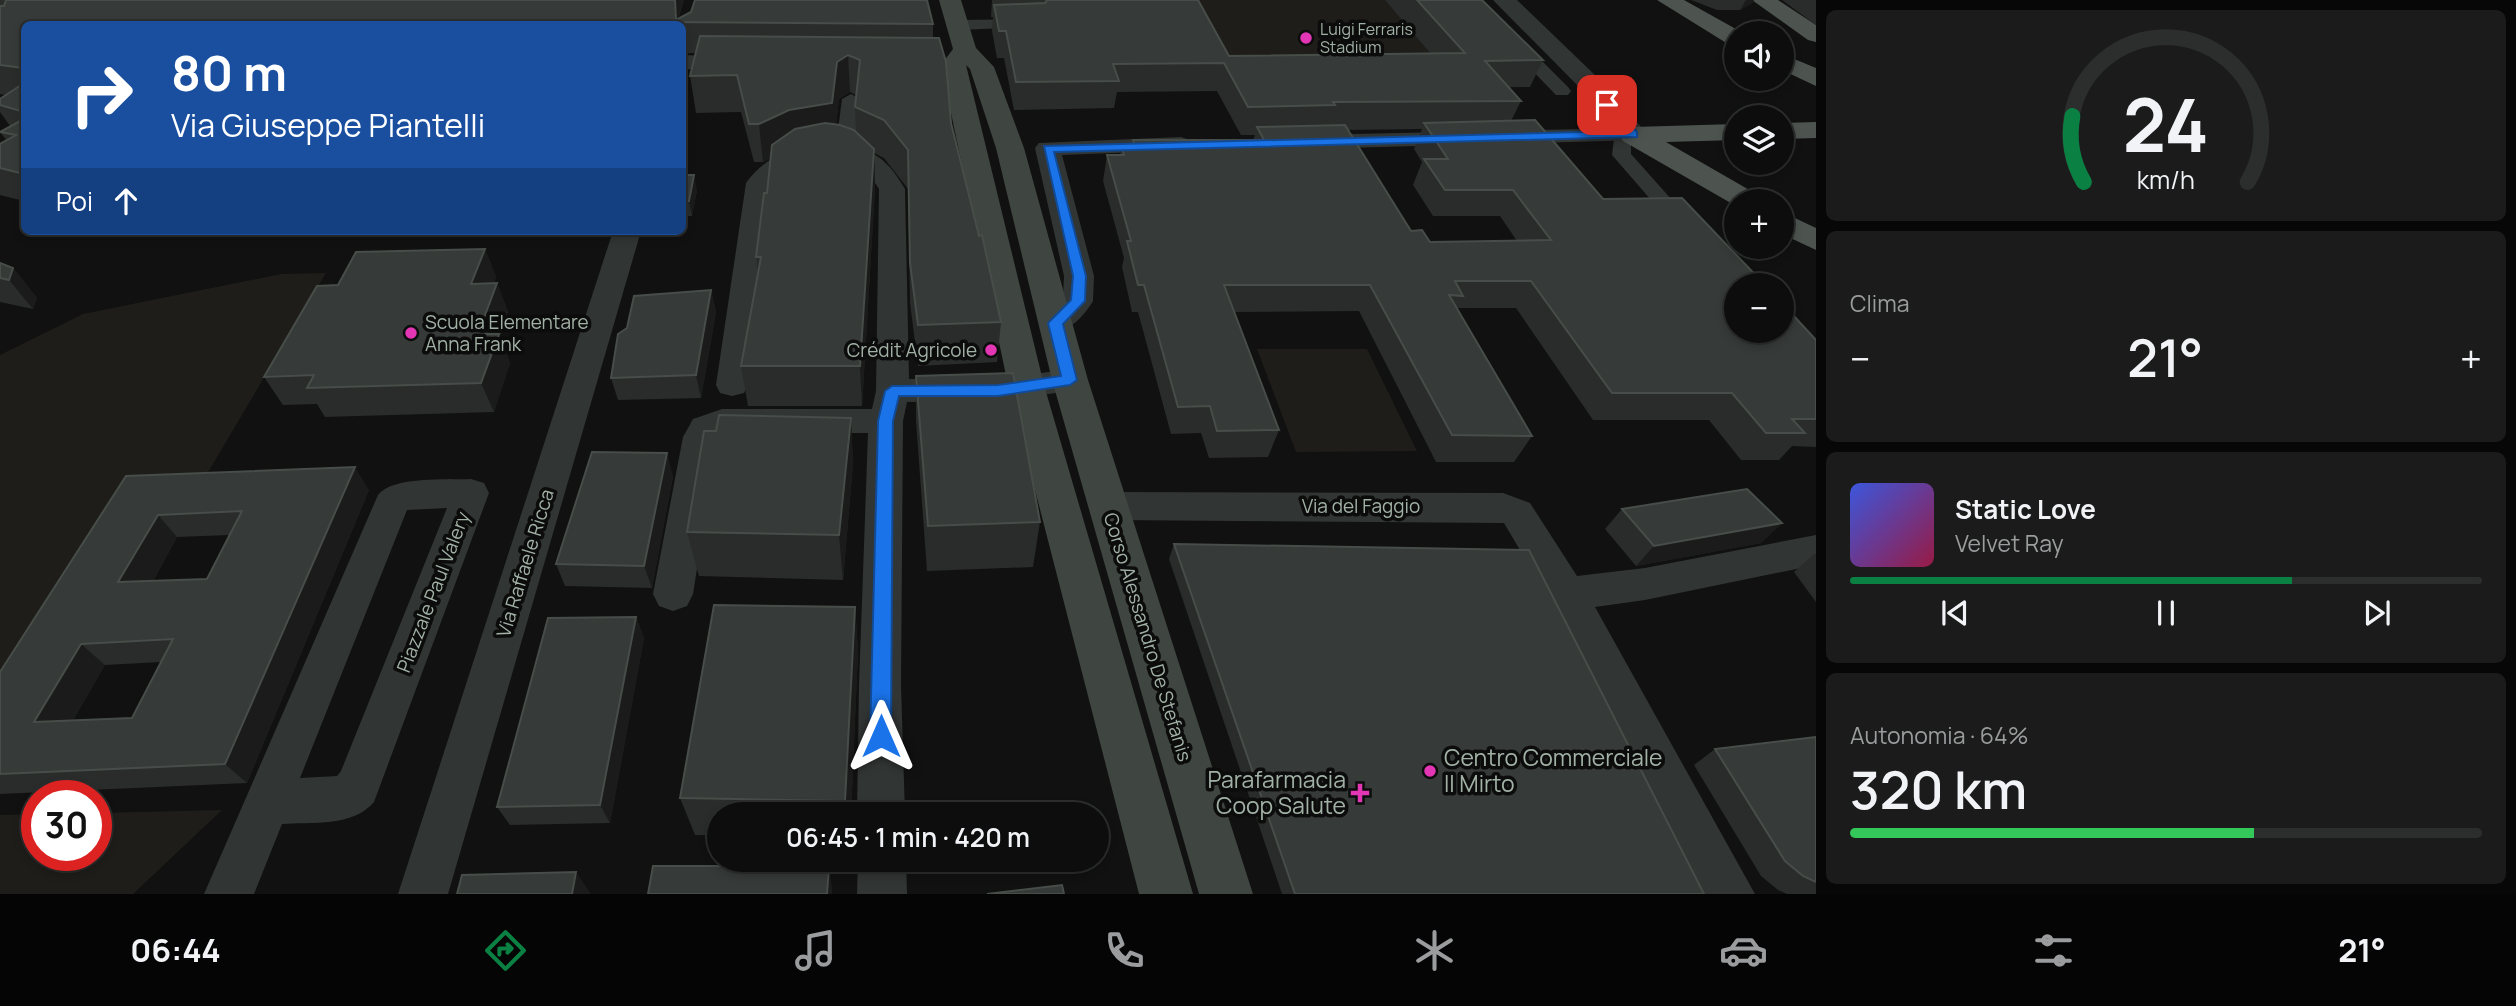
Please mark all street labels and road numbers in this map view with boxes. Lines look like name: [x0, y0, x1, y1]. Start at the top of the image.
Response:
street label: Via Raffaele Ricca: [490, 486, 560, 640]
street label: Via del Faggio: [1302, 493, 1420, 519]
street label: Piazzale Paul Valery: [390, 508, 476, 676]
street label: Corso Alessandro De Stefanis: [1098, 509, 1198, 765]

